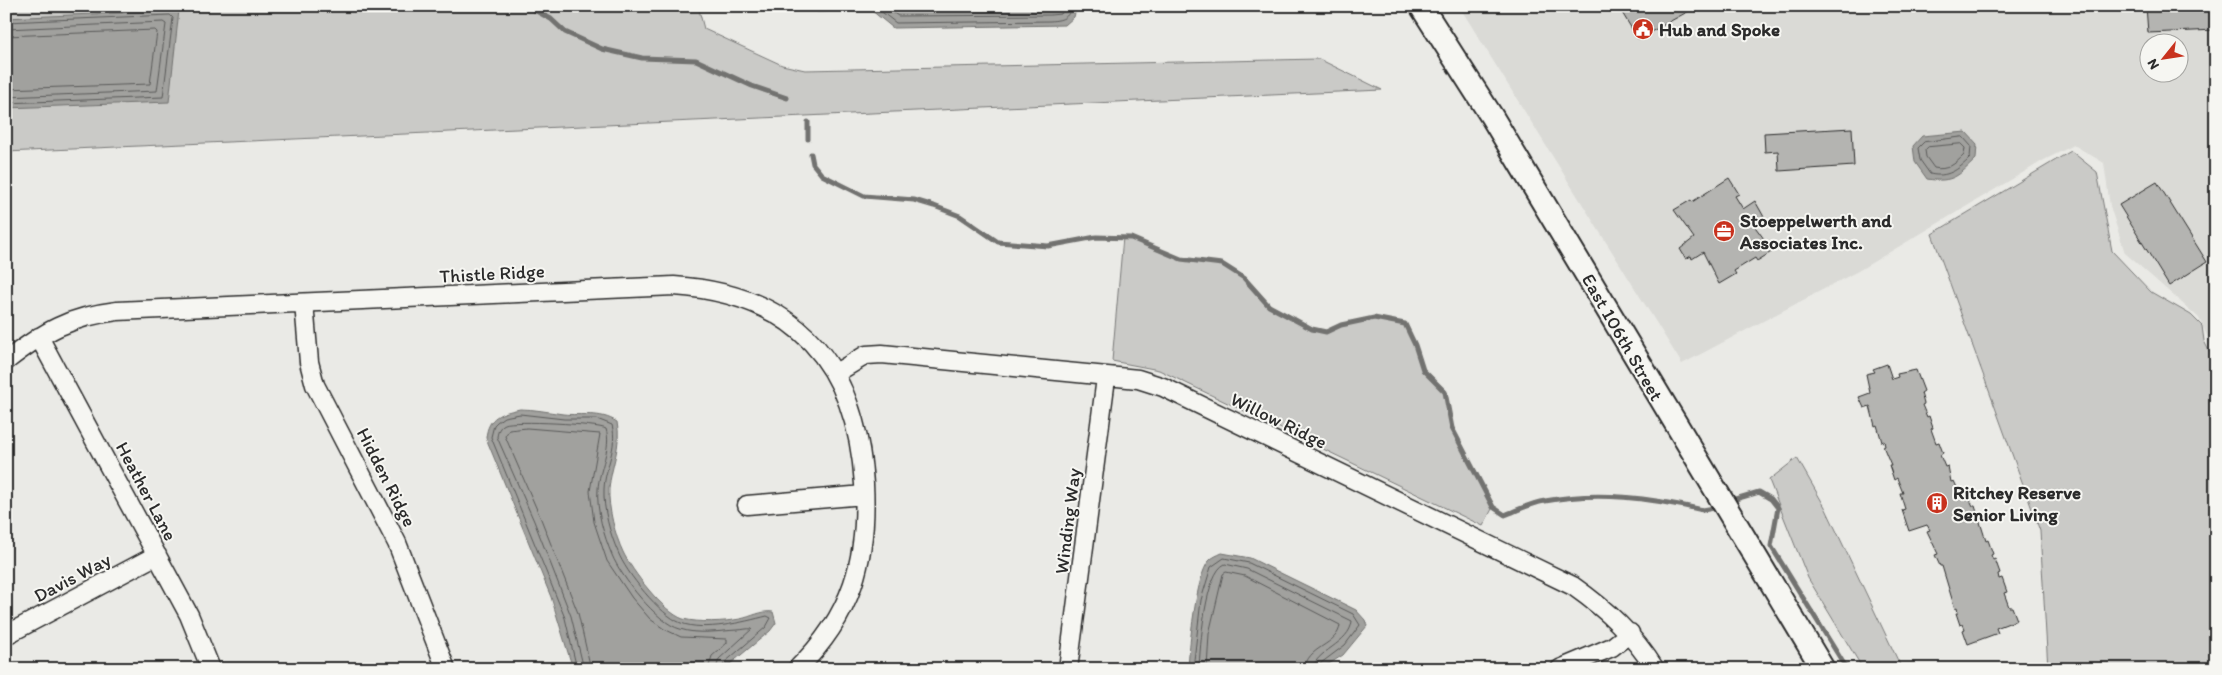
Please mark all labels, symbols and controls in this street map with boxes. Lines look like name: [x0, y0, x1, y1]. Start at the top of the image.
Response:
public building icon: Hub and Spoke: [1631, 17, 1655, 41]
place label: Hub and Spoke: [1659, 18, 1780, 41]
north arrow: [2140, 32, 2190, 82]
text: N: [2143, 56, 2163, 73]
place label: Stoeppelwerth and Associates Inc.: [1739, 209, 1892, 254]
office icon: Stoeppelwerth and Associates Inc.: [1712, 219, 1736, 243]
street label: Thistle Ridge: [439, 259, 545, 288]
street label: East 106th Street: [1577, 270, 1668, 405]
street label: Willow Ridge: [1227, 387, 1331, 454]
street label: Hidden Ridge: [352, 424, 421, 531]
street label: Heather Lane: [111, 438, 182, 545]
street label: Winding Way: [1050, 467, 1085, 575]
place label: Ritchey Reserve Senior Living: [1953, 481, 2081, 526]
building icon: Ritchey Reserve Senior Living: [1925, 491, 1949, 515]
street label: Davis Way: [30, 548, 115, 607]

